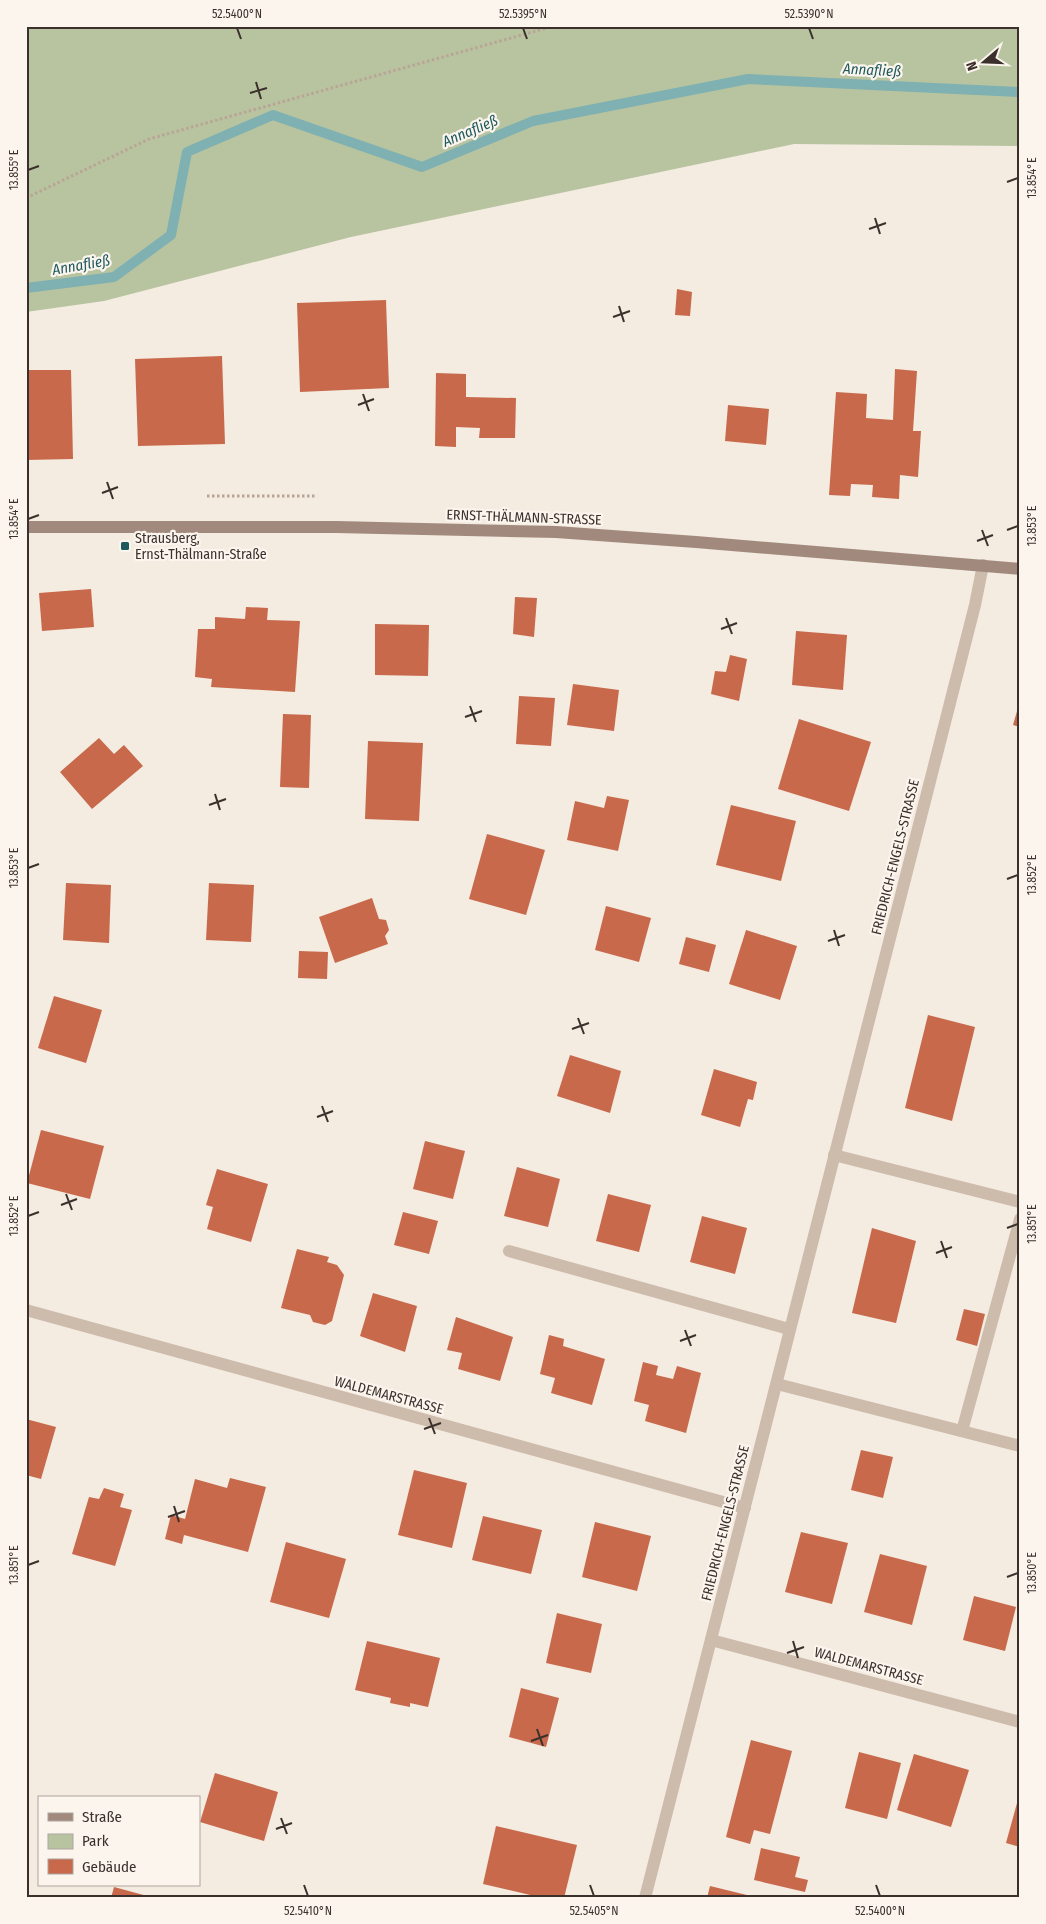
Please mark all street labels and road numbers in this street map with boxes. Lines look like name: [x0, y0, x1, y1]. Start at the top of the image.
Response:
street label: ERNST-THÄLMANN-STRASSE: [446, 506, 602, 529]
street label: FRIEDRICH-ENGELS-STRASSE: [868, 777, 923, 937]
street label: WALDEMARSTRASSE: [333, 1373, 446, 1418]
street label: FRIEDRICH-ENGELS-STRASSE: [698, 1443, 753, 1603]
street label: WALDEMARSTRASSE: [813, 1644, 926, 1689]

